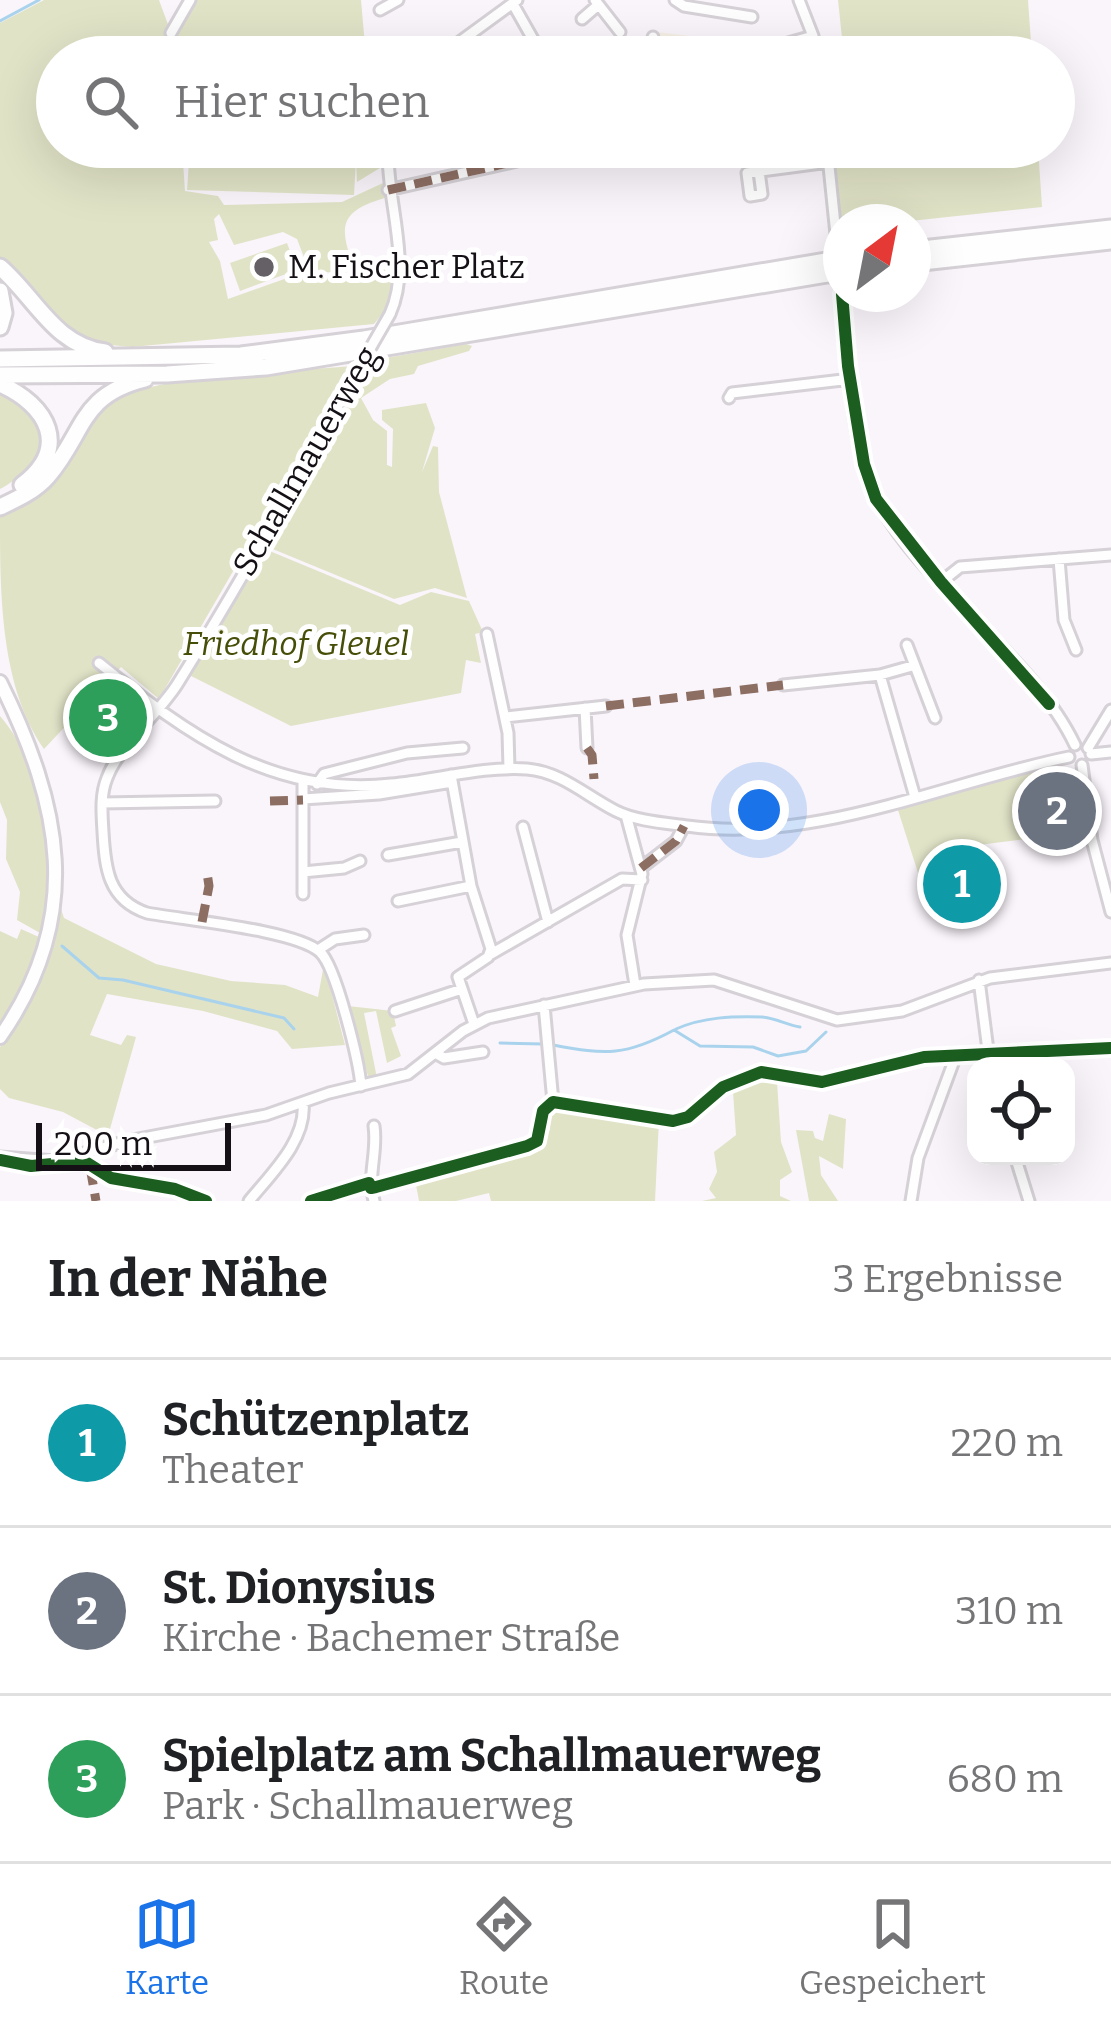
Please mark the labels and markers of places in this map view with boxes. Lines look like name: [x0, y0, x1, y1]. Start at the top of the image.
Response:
place label: M. Fischer Platz: [288, 247, 525, 287]
marker: M. Fischer Platz: [251, 254, 277, 280]
pin: 3: [69, 673, 147, 763]
pin: 2: [1018, 766, 1096, 856]
pin: 1: [923, 839, 1001, 929]

